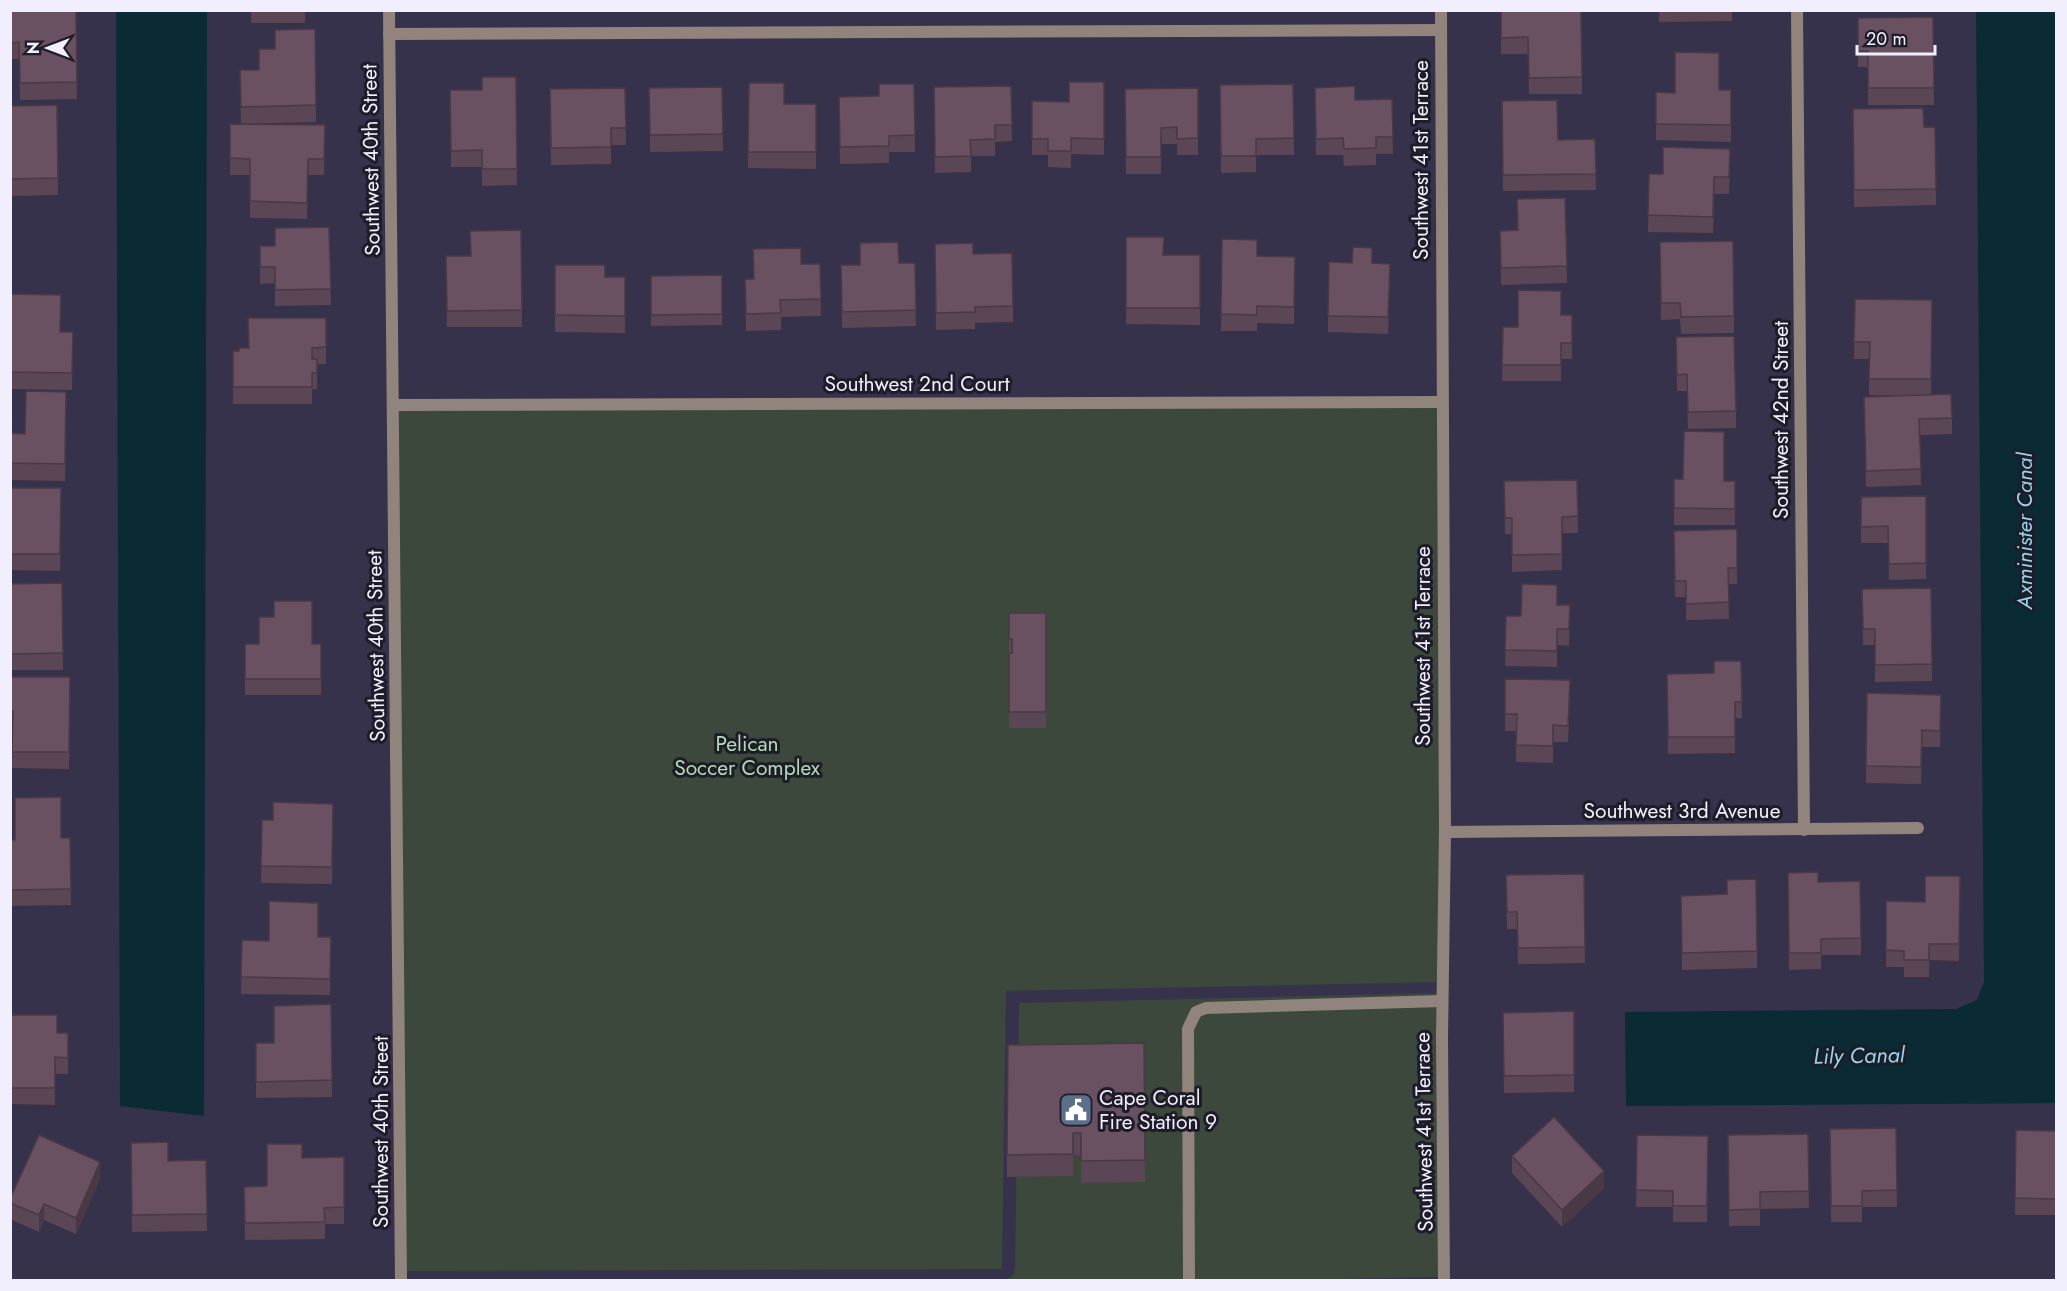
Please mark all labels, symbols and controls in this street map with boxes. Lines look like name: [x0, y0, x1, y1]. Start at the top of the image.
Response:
north arrow: [18, 18, 78, 78]
scale bar: [1857, 18, 1935, 56]
text: 20 m: [1866, 26, 1906, 52]
text: N: [22, 42, 45, 54]
street label: Southwest 41st Terrace: [1406, 60, 1436, 260]
street label: Southwest 40th Street: [354, 64, 388, 256]
street label: Southwest 42nd Street: [1766, 321, 1796, 519]
street label: Southwest 2nd Court: [825, 369, 1009, 399]
water label: Axminister Canal: [2008, 451, 2040, 610]
street label: Southwest 41st Terrace: [1408, 546, 1438, 746]
street label: Southwest 40th Street: [359, 550, 393, 742]
park label: Pelican Soccer Complex: [674, 729, 820, 783]
street label: Southwest 3rd Avenue: [1584, 796, 1781, 826]
street label: Southwest 41st Terrace: [1407, 1032, 1441, 1232]
street label: Southwest 40th Street: [366, 1036, 396, 1228]
water label: Lily Canal: [1813, 1038, 1906, 1072]
place label: Cape Coral Fire Station 9: [1099, 1083, 1217, 1137]
public building icon: Cape Coral Fire Station 9: [1058, 1092, 1094, 1128]

